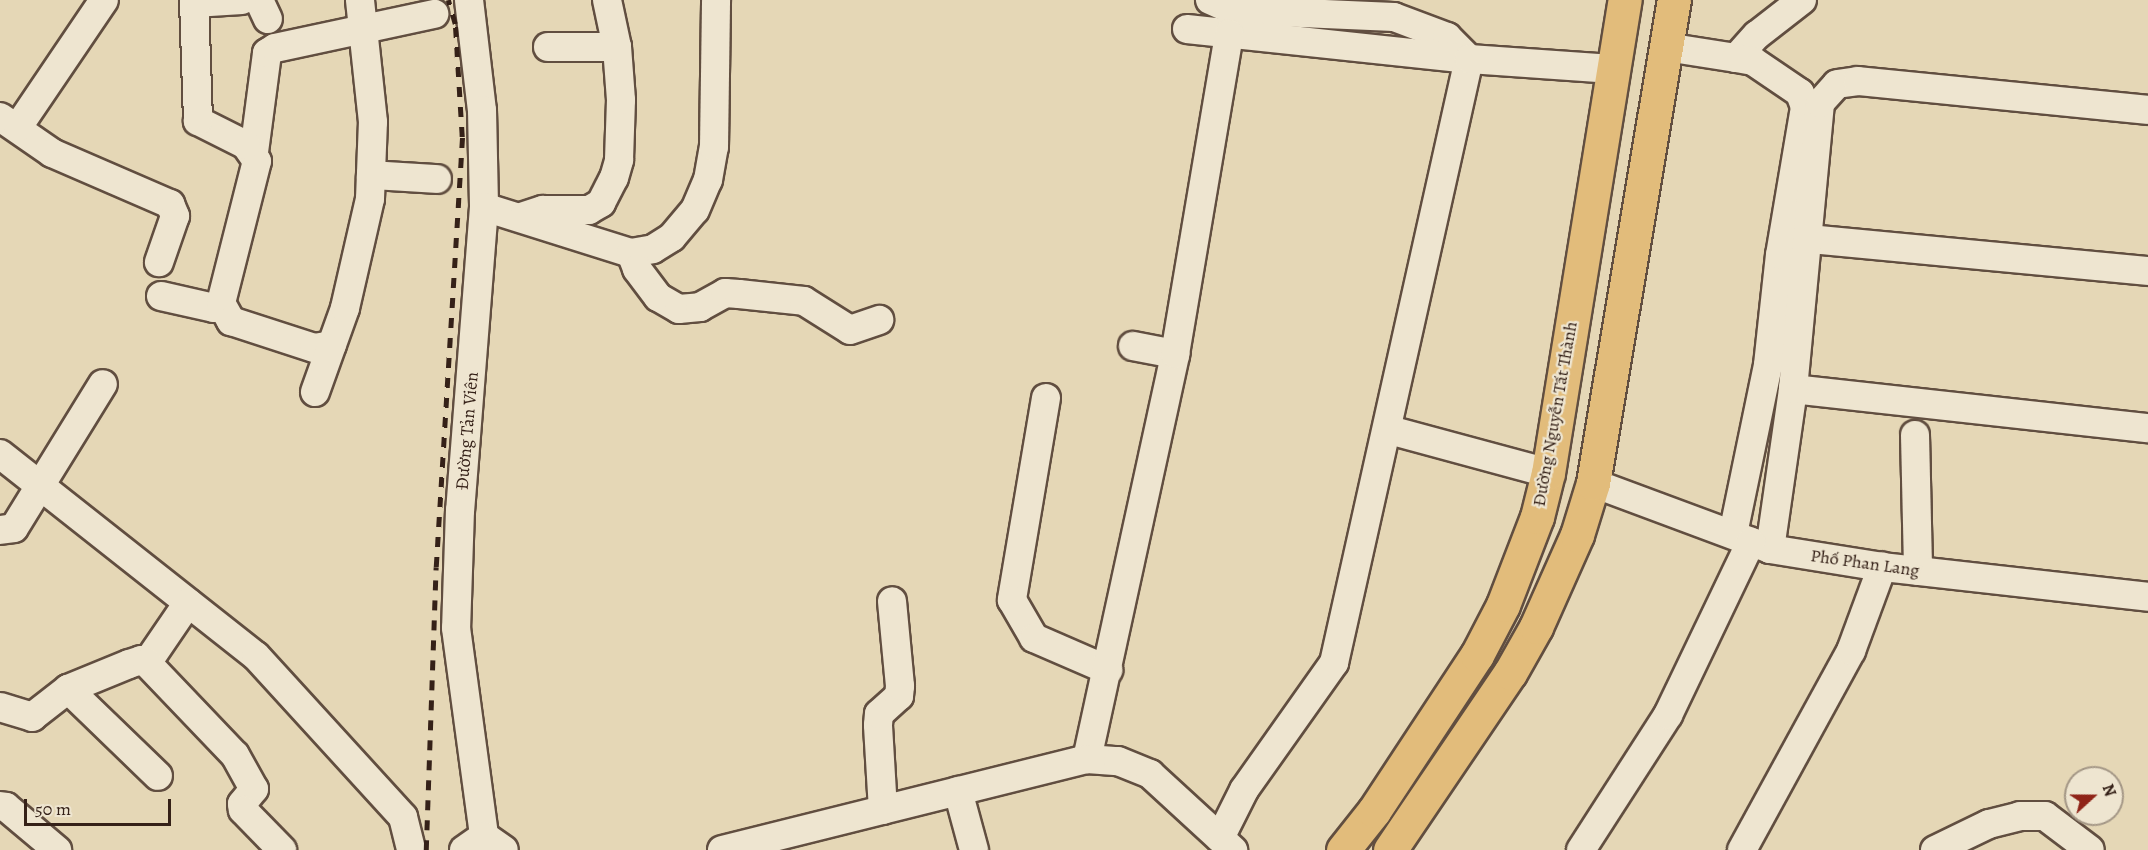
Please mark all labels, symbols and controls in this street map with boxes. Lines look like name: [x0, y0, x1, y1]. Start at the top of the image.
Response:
street label: Đường Nguyễn Tất Thành: [1528, 320, 1582, 508]
street label: Đường Tản Viên: [451, 371, 483, 491]
street label: Phố Phan Lang: [1809, 545, 1921, 581]
north arrow: [2064, 766, 2124, 826]
text: N: [2097, 781, 2121, 800]
scale bar: [27, 787, 174, 825]
text: 50 m: [35, 797, 71, 821]

